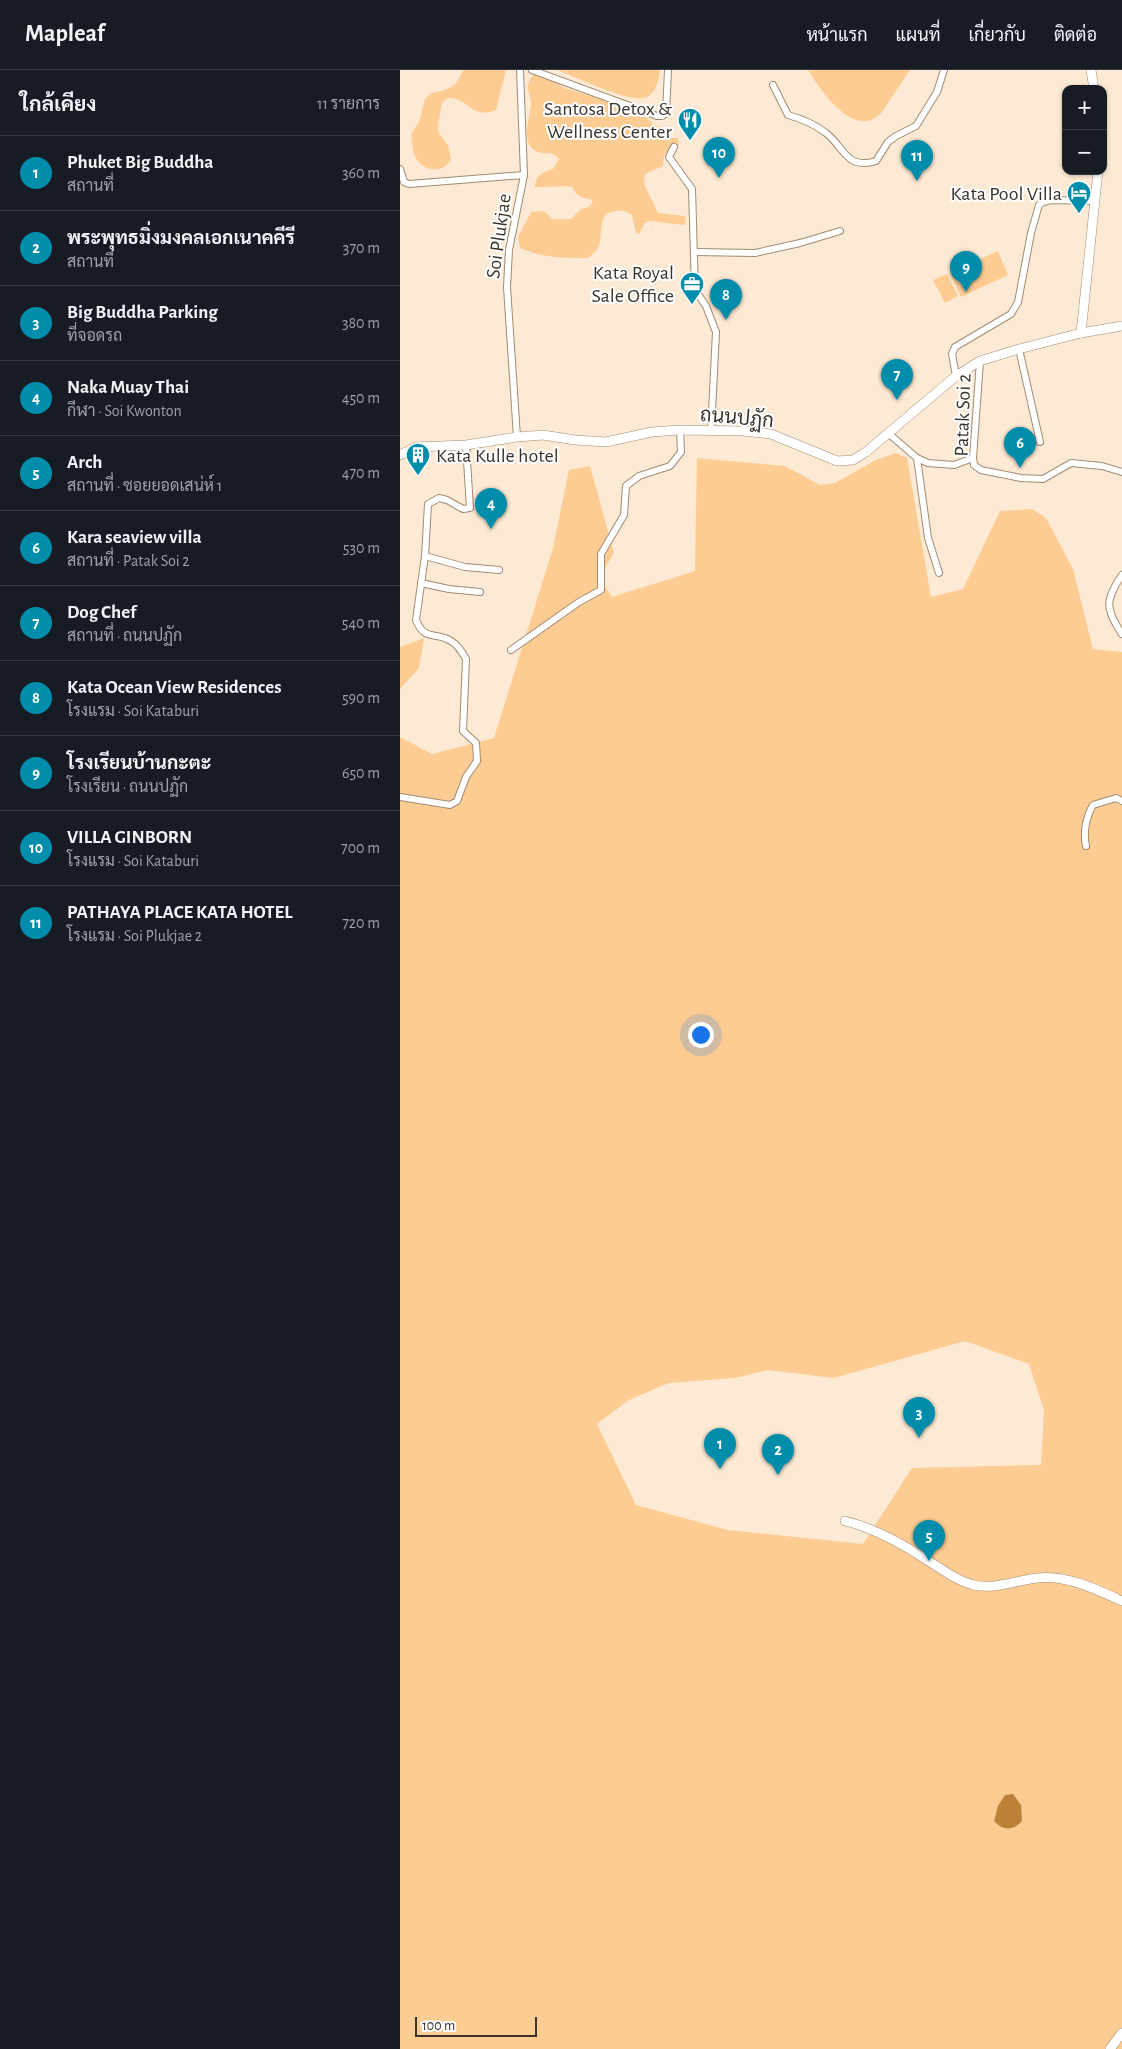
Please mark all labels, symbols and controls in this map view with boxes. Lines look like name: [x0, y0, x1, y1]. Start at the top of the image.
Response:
text: Mapleaf: [25, 22, 105, 46]
text: หน้าแรก: [806, 27, 868, 45]
text: แผนที่: [896, 27, 940, 45]
text: เกี่ยวกับ: [968, 27, 1026, 45]
text: ติดต่อ: [1054, 27, 1097, 45]
map controls: [1062, 85, 1107, 175]
button: +: [1062, 85, 1107, 130]
text: ใกล้เคียง: [20, 94, 96, 115]
text: 11 รายการ: [317, 96, 380, 112]
place label: Santosa Detox & Wellness Center: [544, 99, 673, 142]
restaurant icon: Santosa Detox & Wellness Center: [677, 107, 703, 141]
button: −: [1062, 130, 1107, 175]
pin: 10: [703, 137, 735, 178]
pin: 11: [901, 140, 933, 181]
text: Phuket Big Buddha: [67, 153, 213, 172]
text: 1: [33, 165, 39, 181]
text: 360 m: [342, 165, 380, 181]
text: สถานที่: [67, 178, 114, 194]
hotel icon: Kata Pool Villa: [1066, 180, 1092, 214]
place label: Kata Pool Villa: [950, 184, 1062, 204]
street label: Soi Plukjae: [483, 192, 515, 280]
text: พระพุทธมิ่งมงคลเอกเนาคคีรี: [67, 229, 295, 248]
text: 2: [32, 240, 40, 256]
text: 370 m: [343, 240, 380, 256]
pin: 9: [950, 251, 982, 292]
text: สถานที่: [67, 254, 114, 270]
place label: Kata Royal Sale Office: [592, 263, 674, 306]
office icon: Kata Royal Sale Office: [679, 271, 705, 305]
pin: 8: [710, 279, 742, 320]
text: Big Buddha Parking: [67, 303, 218, 322]
text: 3: [33, 315, 39, 331]
text: 380 m: [342, 315, 380, 331]
text: ที่จอดรถ: [67, 328, 122, 344]
pin: 7: [881, 359, 913, 400]
street label: Patak Soi 2: [952, 373, 974, 457]
text: Naka Muay Thai: [67, 378, 189, 397]
text: 4: [32, 390, 40, 406]
text: 450 m: [342, 390, 380, 406]
street label: ถนนปฏัก: [699, 402, 775, 433]
text: กีฬา · Soi Kwonton: [67, 403, 182, 419]
pin: 6: [1004, 427, 1036, 468]
building icon: Kata Kulle hotel: [405, 442, 431, 476]
place label: Kata Kulle hotel: [436, 446, 559, 466]
text: Arch: [67, 453, 102, 472]
text: 5: [33, 465, 39, 481]
text: 470 m: [342, 465, 380, 481]
text: สถานที่ · ซอยยอดเสน่ห์ 1: [67, 478, 222, 494]
pin: 4: [475, 488, 507, 529]
text: Kara seaview villa: [67, 528, 202, 547]
text: 6: [32, 540, 40, 556]
text: 530 m: [343, 540, 380, 556]
text: สถานที่ · Patak Soi 2: [67, 553, 190, 569]
text: Dog Chef: [67, 603, 136, 622]
text: 7: [33, 615, 39, 631]
text: 540 m: [342, 615, 380, 631]
text: สถานที่ · ถนนปฏัก: [67, 628, 182, 644]
text: Kata Ocean View Residences: [67, 678, 281, 697]
text: 8: [32, 690, 40, 706]
text: 590 m: [342, 690, 380, 706]
text: โรงแรม · Soi Kataburi: [67, 703, 199, 719]
text: โรงเรียนบ้านกะตะ: [67, 754, 211, 773]
text: 9: [32, 765, 40, 781]
text: 650 m: [342, 765, 380, 781]
text: โรงเรียน · ถนนปฏัก: [67, 779, 188, 795]
text: VILLA GINBORN: [67, 828, 192, 847]
text: 10: [29, 840, 43, 856]
text: 700 m: [341, 840, 380, 856]
text: โรงแรม · Soi Kataburi: [67, 853, 199, 869]
text: PATHAYA PLACE KATA HOTEL: [67, 903, 292, 922]
text: 11: [30, 915, 42, 931]
text: 720 m: [342, 915, 380, 931]
text: โรงแรม · Soi Plukjae 2: [67, 928, 202, 944]
your location: [688, 1022, 714, 1048]
pin: 3: [903, 1397, 935, 1438]
pin: 1: [704, 1428, 736, 1469]
pin: 2: [762, 1434, 794, 1475]
pin: 5: [913, 1520, 945, 1561]
scale bar: [415, 2014, 538, 2037]
text: 100 m: [422, 2019, 455, 2033]

